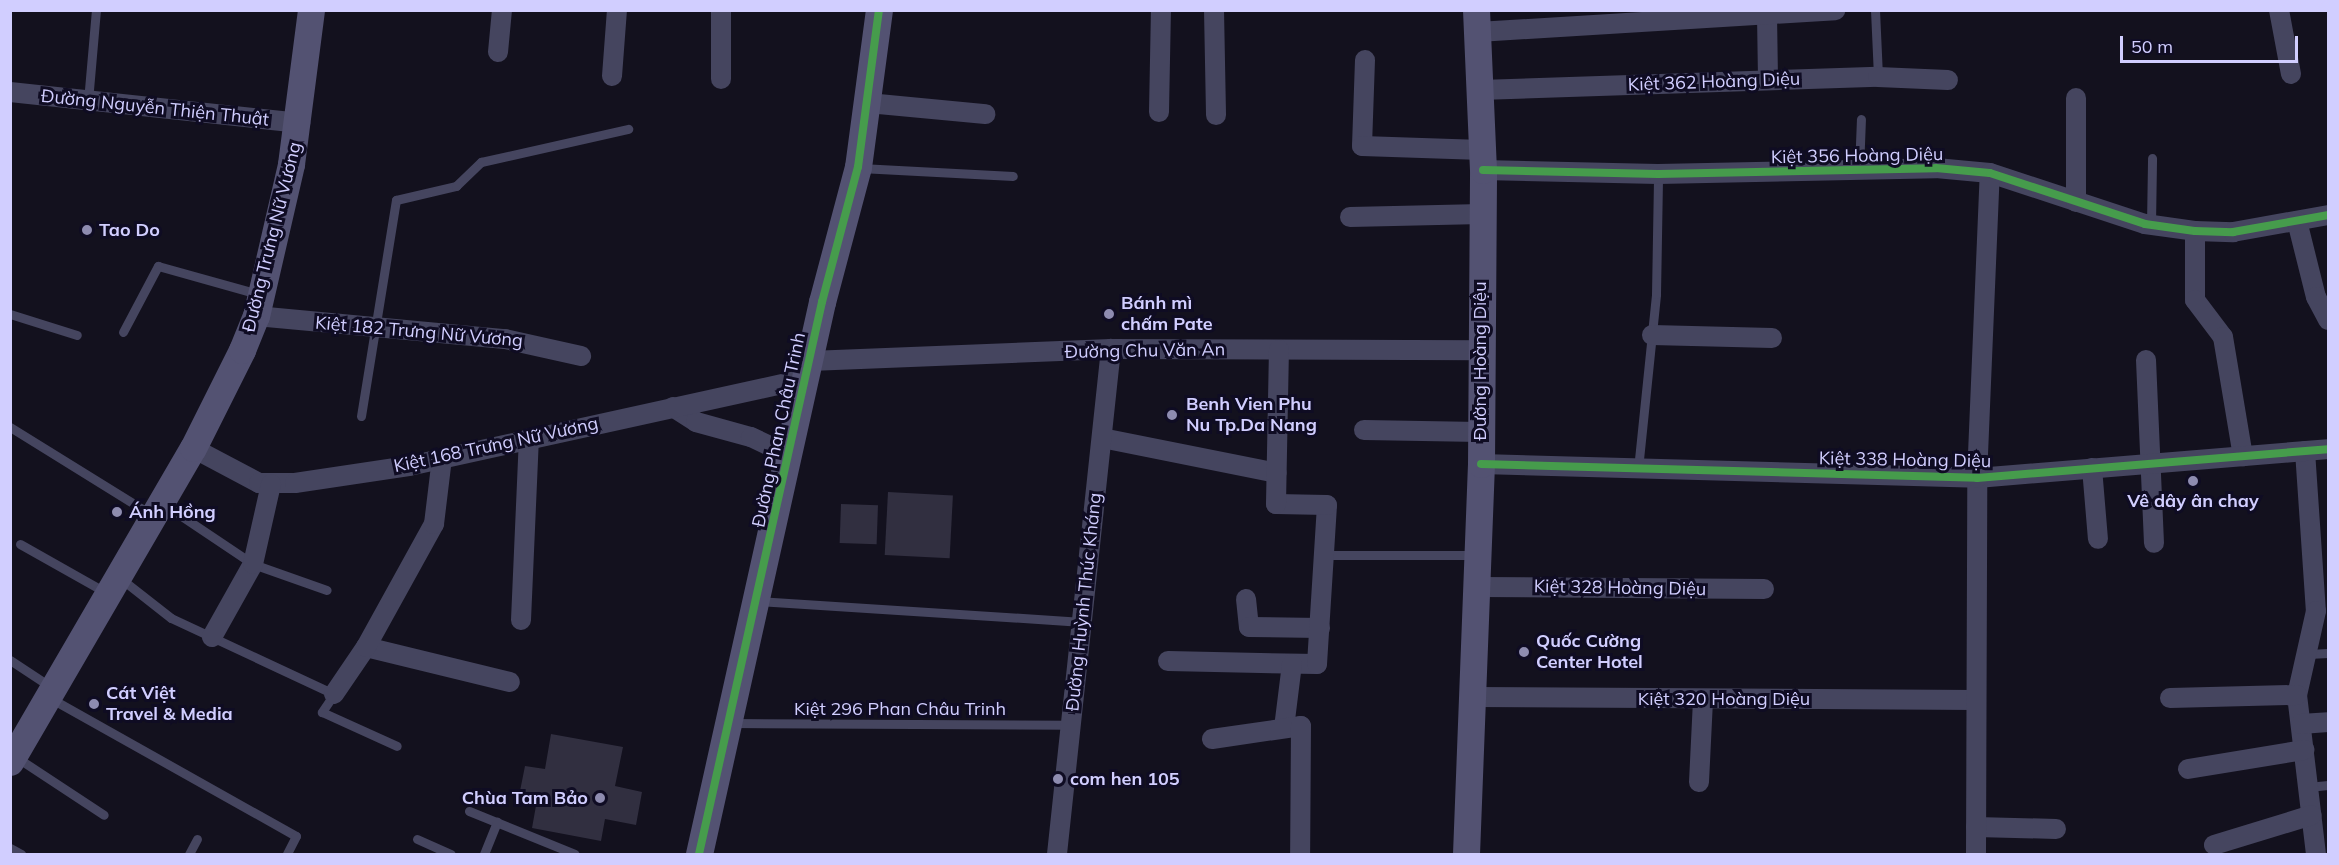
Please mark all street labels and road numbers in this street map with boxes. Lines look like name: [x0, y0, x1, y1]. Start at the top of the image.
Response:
street label: Kiệt 362 Hoàng Diệu: [1627, 68, 1801, 96]
street label: Đường Nguyễn Thiện Thuật: [40, 85, 270, 131]
street label: Đường Trưng Nữ Vương: [238, 140, 306, 334]
street label: Kiệt 356 Hoàng Diệu: [1771, 144, 1943, 168]
street label: Đường Hoàng Diệu: [1469, 281, 1491, 441]
street label: Kiệt 182 Trưng Nữ Vương: [314, 312, 524, 352]
street label: Đường Phan Châu Trinh: [748, 331, 810, 529]
street label: Đường Chu Văn An: [1065, 339, 1225, 363]
street label: Kiệt 168 Trưng Nữ Vương: [392, 413, 600, 477]
street label: Kiệt 338 Hoàng Diệu: [1819, 448, 1991, 472]
street label: Đường Huỳnh Thúc Kháng: [1062, 492, 1106, 712]
street label: Kiệt 328 Hoàng Diệu: [1534, 576, 1706, 600]
street label: Kiệt 320 Hoàng Diệu: [1638, 688, 1810, 710]
street label: Kiệt 296 Phan Châu Trinh: [794, 698, 1006, 720]

